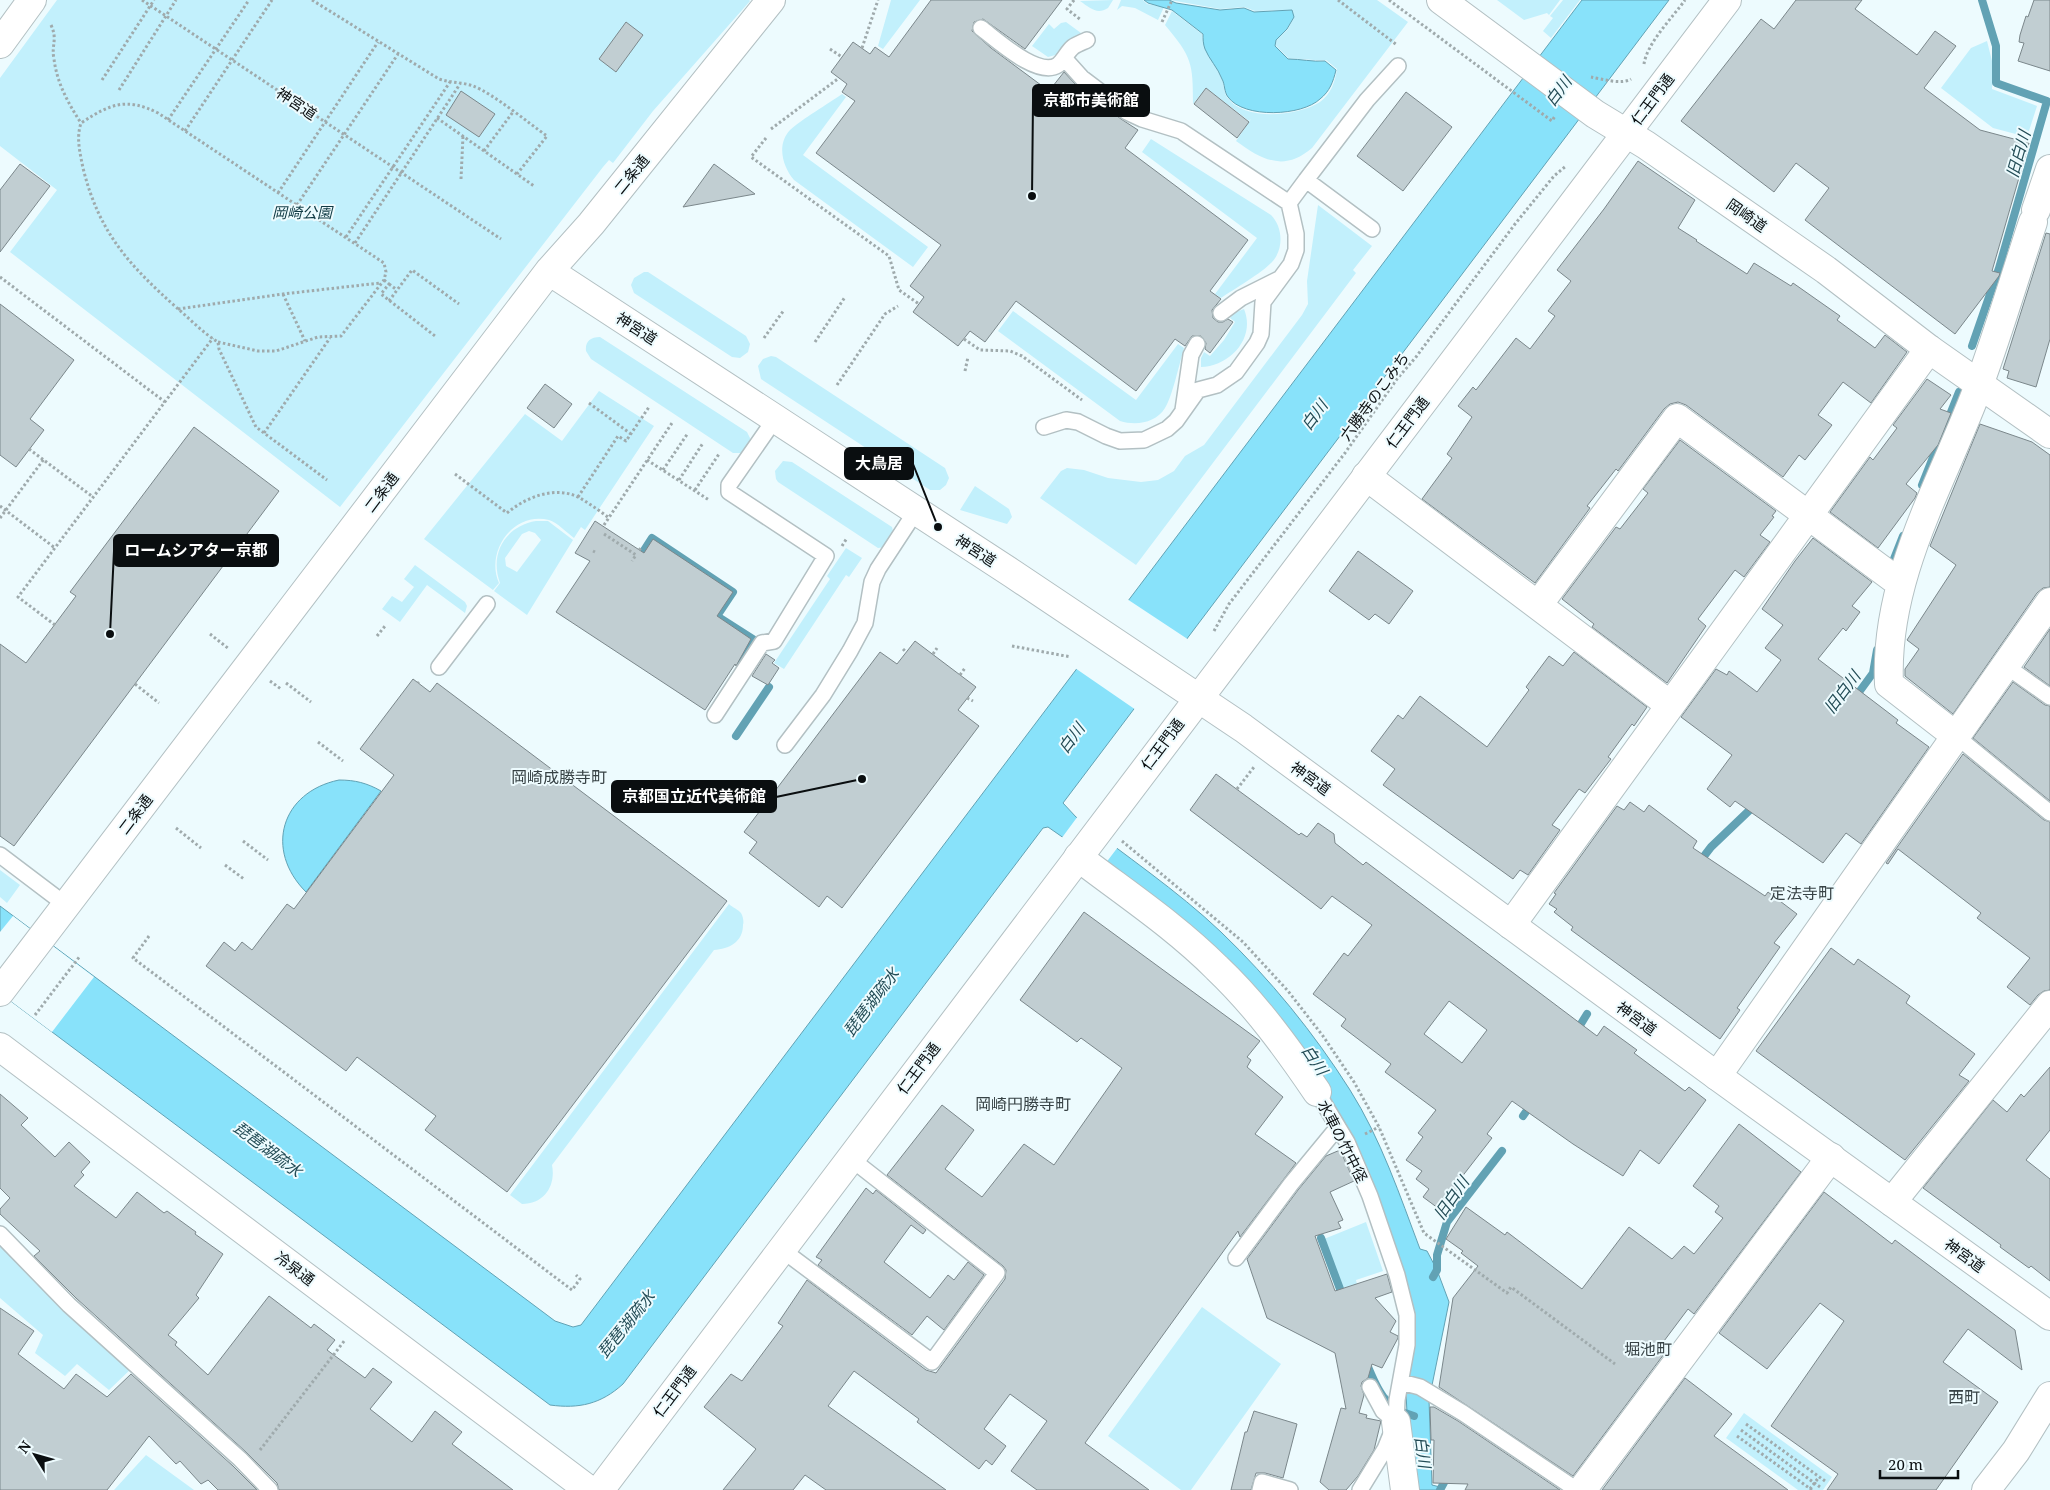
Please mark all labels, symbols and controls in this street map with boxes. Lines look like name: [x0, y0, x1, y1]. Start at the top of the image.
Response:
street label: 仁王門通: [1626, 69, 1678, 129]
water label: 白川: [1540, 70, 1578, 110]
street label: 神宮道: [273, 82, 321, 124]
callout: 京都市美術館: [1033, 85, 1149, 116]
text: 京都市美術館: [1043, 89, 1139, 111]
water label: 旧白川: [2001, 126, 2036, 180]
street label: 二条通: [609, 150, 653, 198]
street label: 岡崎道: [1723, 194, 1771, 236]
park label: 岡崎公園: [272, 202, 334, 222]
street label: 神宮道: [613, 307, 661, 349]
street label: 六勝寺のこみち: [1335, 348, 1413, 444]
street label: 仁王門通: [1381, 392, 1433, 452]
water label: 白川: [1296, 394, 1334, 434]
callout: 大鳥居: [845, 448, 913, 479]
text: 大鳥居: [855, 452, 903, 474]
street label: 二条通: [359, 468, 403, 516]
street label: 神宮道: [952, 529, 1000, 571]
callout: ロームシアター京都: [114, 535, 278, 566]
text: ロームシアター京都: [124, 539, 268, 561]
water label: 旧白川: [1819, 665, 1866, 718]
street label: 仁王門通: [1136, 714, 1188, 774]
water label: 白川: [1053, 717, 1091, 757]
street label: 神宮道: [1287, 757, 1335, 799]
district label: 岡崎成勝寺町: [511, 766, 607, 788]
callout: 京都国立近代美術館: [612, 781, 776, 812]
text: 京都国立近代美術館: [622, 785, 766, 807]
street label: 二条通: [113, 790, 157, 838]
district label: 定法寺町: [1770, 882, 1834, 904]
water label: 琵琶湖疏水: [838, 962, 905, 1041]
street label: 神宮道: [1613, 997, 1661, 1039]
street label: 仁王門通: [892, 1038, 944, 1098]
water label: 白川: [1297, 1041, 1334, 1081]
district label: 岡崎円勝寺町: [975, 1093, 1071, 1115]
street label: 水車の竹中径: [1314, 1096, 1372, 1186]
water label: 琵琶湖疏水: [229, 1116, 308, 1183]
water label: 旧白川: [1428, 1170, 1475, 1224]
street label: 神宮道: [1941, 1234, 1989, 1276]
street label: 冷泉通: [271, 1246, 319, 1290]
water label: 琵琶湖疏水: [592, 1284, 661, 1362]
district label: 堀池町: [1624, 1338, 1672, 1360]
street label: 仁王門通: [648, 1361, 700, 1421]
district label: 西町: [1948, 1386, 1980, 1408]
north arrow: [10, 1430, 60, 1480]
water label: 白川: [1410, 1435, 1436, 1471]
text: N: [13, 1437, 35, 1457]
scale bar: [1880, 1448, 1958, 1480]
text: 20 m: [1888, 1454, 1923, 1474]

